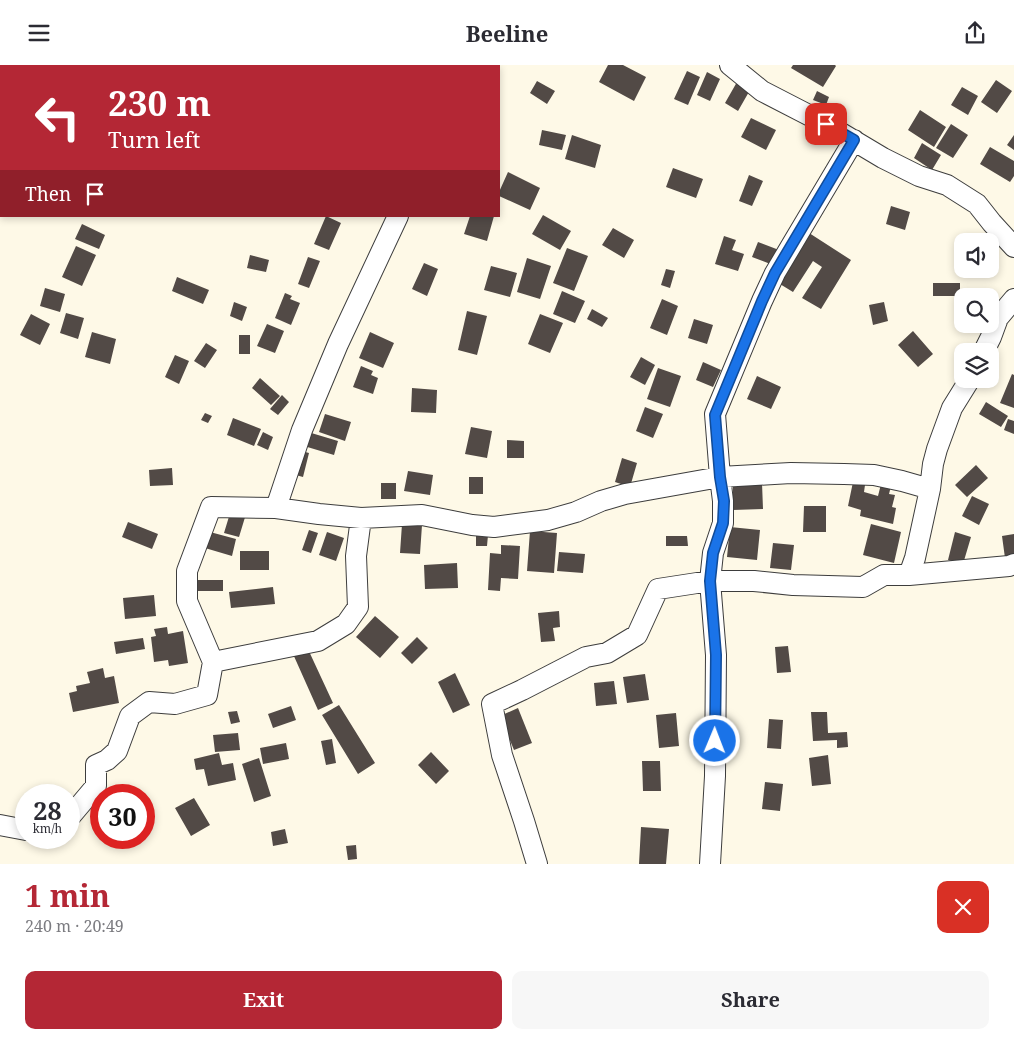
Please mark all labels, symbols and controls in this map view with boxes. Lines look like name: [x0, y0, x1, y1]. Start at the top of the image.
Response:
text: Beeline: [466, 18, 548, 48]
icon: menu: [25, 19, 53, 47]
icon: share: [961, 19, 989, 47]
text: 230 m: [108, 79, 211, 126]
icon: left: [25, 85, 90, 150]
pin: [805, 103, 847, 145]
icon: arrive: [812, 110, 840, 138]
text: Turn left: [108, 124, 200, 154]
icon: arrive: [81, 180, 109, 208]
text: Then: [25, 181, 71, 207]
map controls: [954, 233, 999, 388]
button: sound: [954, 233, 999, 278]
button: search: [954, 288, 999, 333]
button: layers: [954, 343, 999, 388]
position arrow: [688, 714, 740, 766]
speed limit sign: 30: [90, 784, 155, 849]
text: 28: [33, 793, 62, 827]
text: km/h: [33, 820, 62, 837]
text: 1 min: [25, 875, 110, 916]
button: close: [937, 881, 989, 933]
text: 240 m · 20:49: [25, 915, 124, 937]
button: Exit: [25, 971, 502, 1029]
button: Share: [512, 971, 989, 1029]

